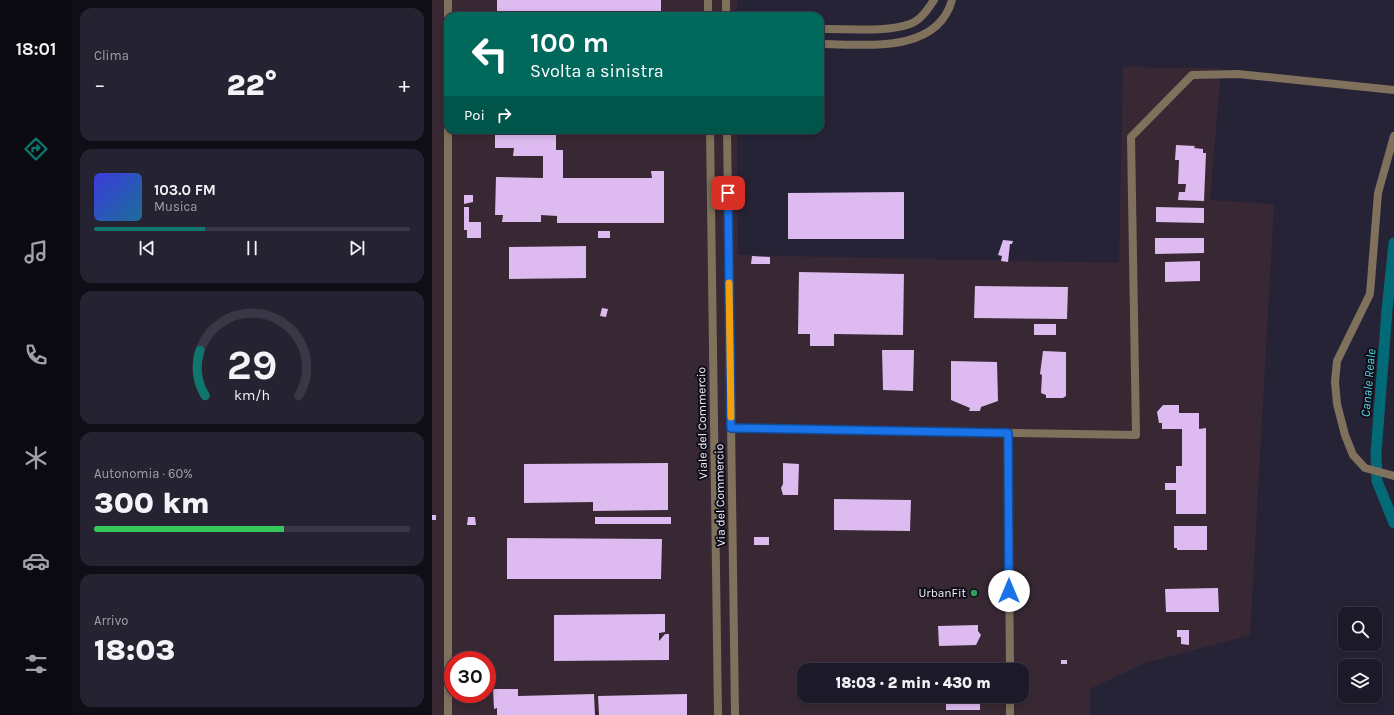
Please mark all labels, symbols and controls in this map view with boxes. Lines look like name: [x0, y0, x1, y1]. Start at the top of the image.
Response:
text: 100 m: [530, 26, 609, 59]
icon: left: [464, 28, 516, 80]
text: 18:01: [16, 38, 56, 60]
text: Clima: [94, 48, 129, 63]
text: Svolta a sinistra: [530, 60, 664, 82]
text: 22°: [226, 67, 278, 103]
text: −: [94, 72, 106, 98]
text: +: [398, 72, 410, 98]
icon: right: [493, 104, 515, 126]
text: Poi: [464, 106, 485, 124]
icon: directions: [22, 135, 50, 163]
pin: [711, 176, 745, 210]
text: 103.0 FM: [154, 181, 216, 199]
icon: arrive: [717, 182, 739, 204]
text: Musica: [154, 199, 197, 214]
icon: previous: [136, 237, 158, 259]
icon: pause: [241, 237, 263, 259]
icon: next: [346, 237, 368, 259]
icon: music: [22, 238, 50, 266]
text: 29: [227, 340, 277, 388]
icon: phone: [22, 341, 50, 369]
water label: Canale Reale: [1358, 348, 1378, 418]
street label: Viale del Commercio: [694, 367, 710, 479]
text: km/h: [234, 386, 270, 403]
icon: climate: [22, 444, 50, 472]
street label: Via del Commercio: [712, 444, 728, 546]
text: Autonomia · 60%: [94, 466, 193, 481]
text: 300 km: [94, 485, 210, 521]
icon: car: [22, 547, 50, 575]
position arrow: [988, 570, 1030, 612]
place label: UrbanFit: [918, 586, 966, 600]
marker: UrbanFit: [969, 588, 979, 598]
map controls: [1338, 607, 1382, 703]
button: search: [1338, 607, 1382, 651]
text: Arrivo: [94, 613, 128, 628]
text: 18:03: [94, 632, 175, 668]
icon: filters: [22, 650, 50, 678]
speed limit sign: 30: [444, 651, 496, 703]
button: layers: [1338, 659, 1382, 703]
text: 18:03 · 2 min · 430 m: [835, 674, 991, 692]

